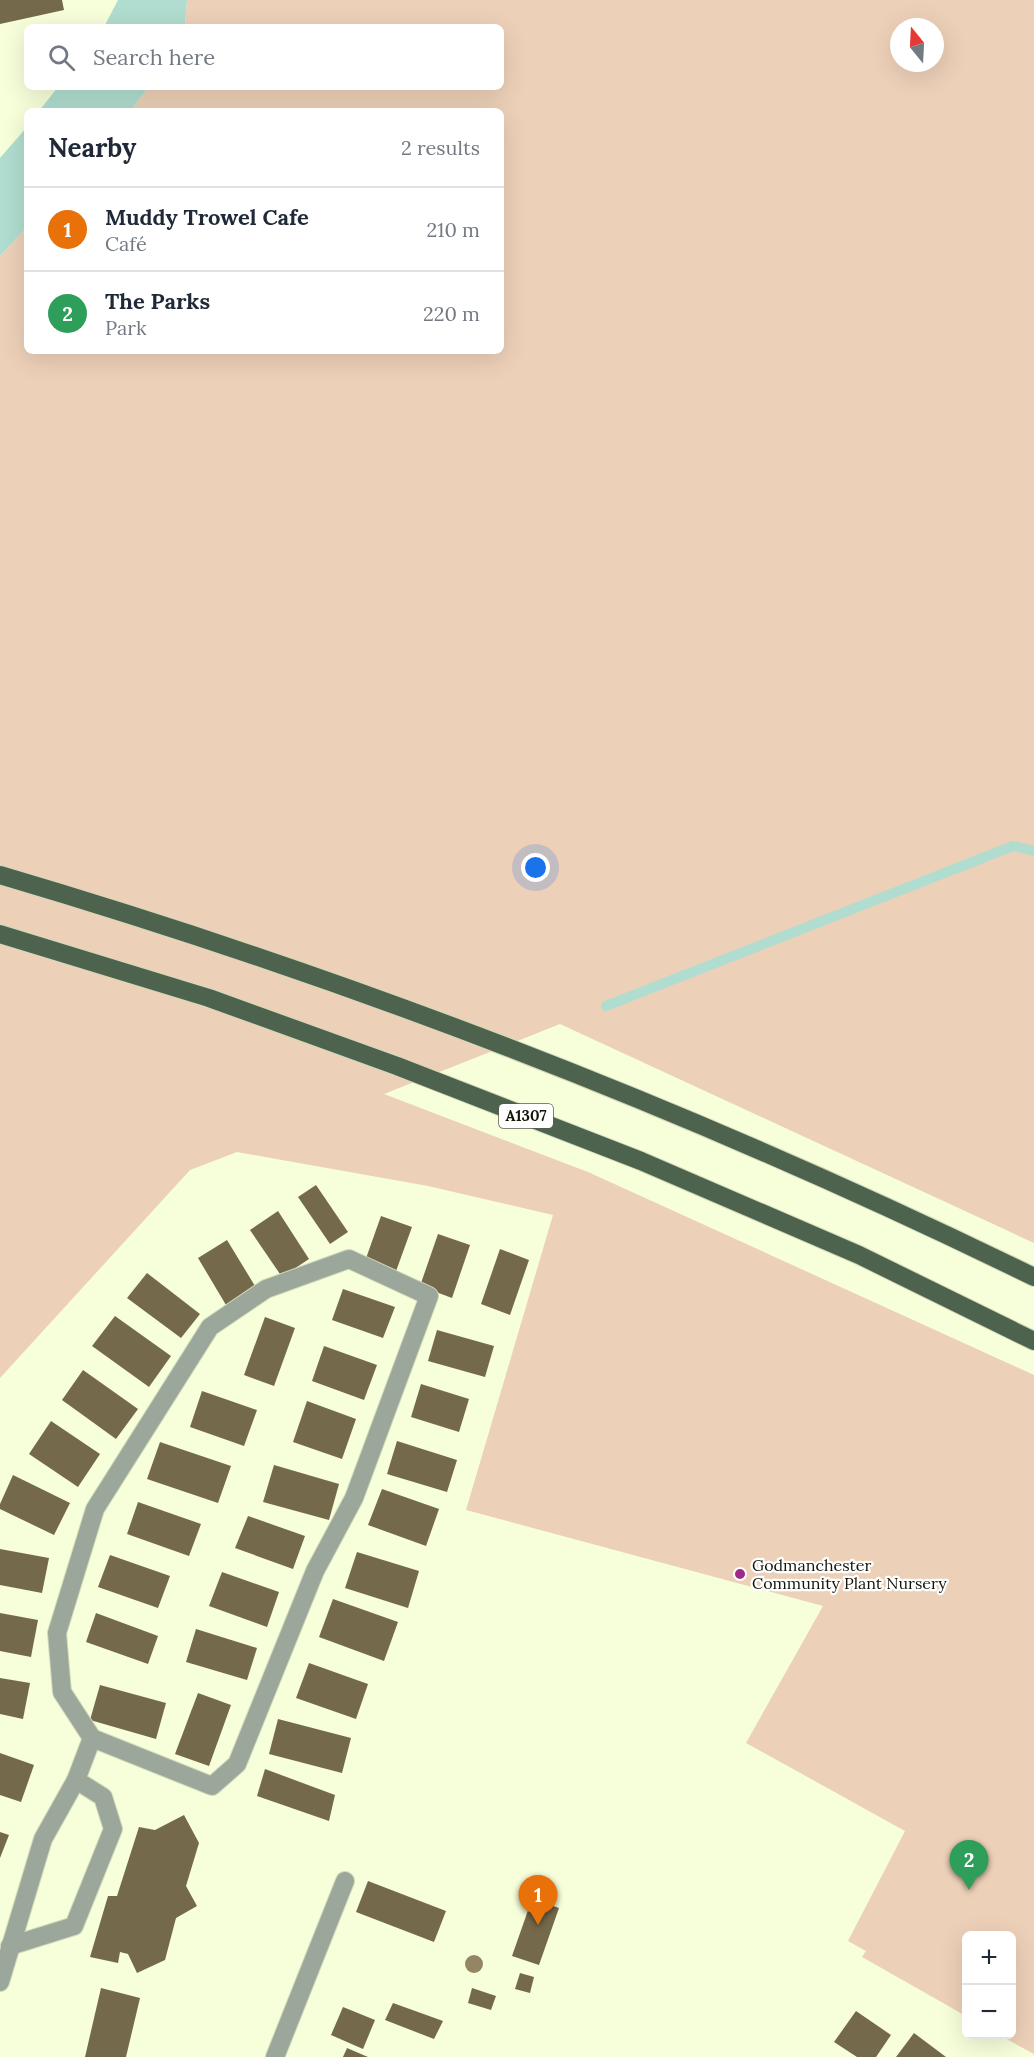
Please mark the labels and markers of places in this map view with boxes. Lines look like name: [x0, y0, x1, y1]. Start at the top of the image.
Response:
place label: Godmanchester Community Plant Nursery: [752, 1555, 947, 1593]
marker: Godmanchester Community Plant Nursery: [733, 1567, 747, 1581]
pin: 2: [950, 1840, 988, 1890]
pin: 1: [518, 1876, 558, 1925]

